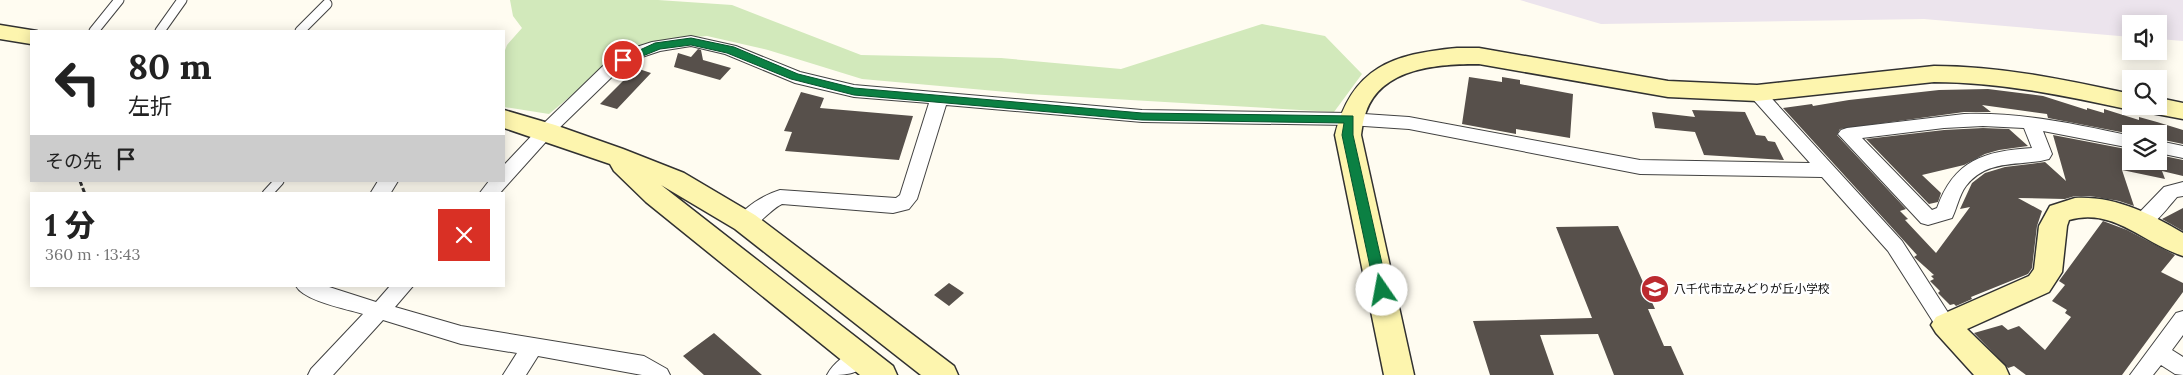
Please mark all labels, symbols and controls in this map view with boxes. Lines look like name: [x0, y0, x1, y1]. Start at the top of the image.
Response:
map controls: [2122, 15, 2167, 170]
button: sound: [2122, 15, 2167, 60]
pin: [602, 39, 644, 81]
text: 80 m: [128, 44, 212, 89]
icon: arrive: [609, 46, 637, 74]
icon: left: [45, 50, 110, 115]
button: search: [2122, 70, 2167, 115]
text: 左折: [128, 92, 172, 120]
button: layers: [2122, 125, 2167, 170]
icon: arrive: [112, 145, 140, 173]
text: その先: [45, 149, 102, 173]
text: 1 分: [45, 206, 95, 244]
button: close: [438, 209, 490, 261]
text: 360 m · 13:43: [45, 244, 140, 264]
position arrow: [1355, 263, 1407, 315]
school or university icon: 八千代市立みどりが丘小学校: [1640, 274, 1670, 304]
place label: 八千代市立みどりが丘小学校: [1674, 281, 1830, 296]

